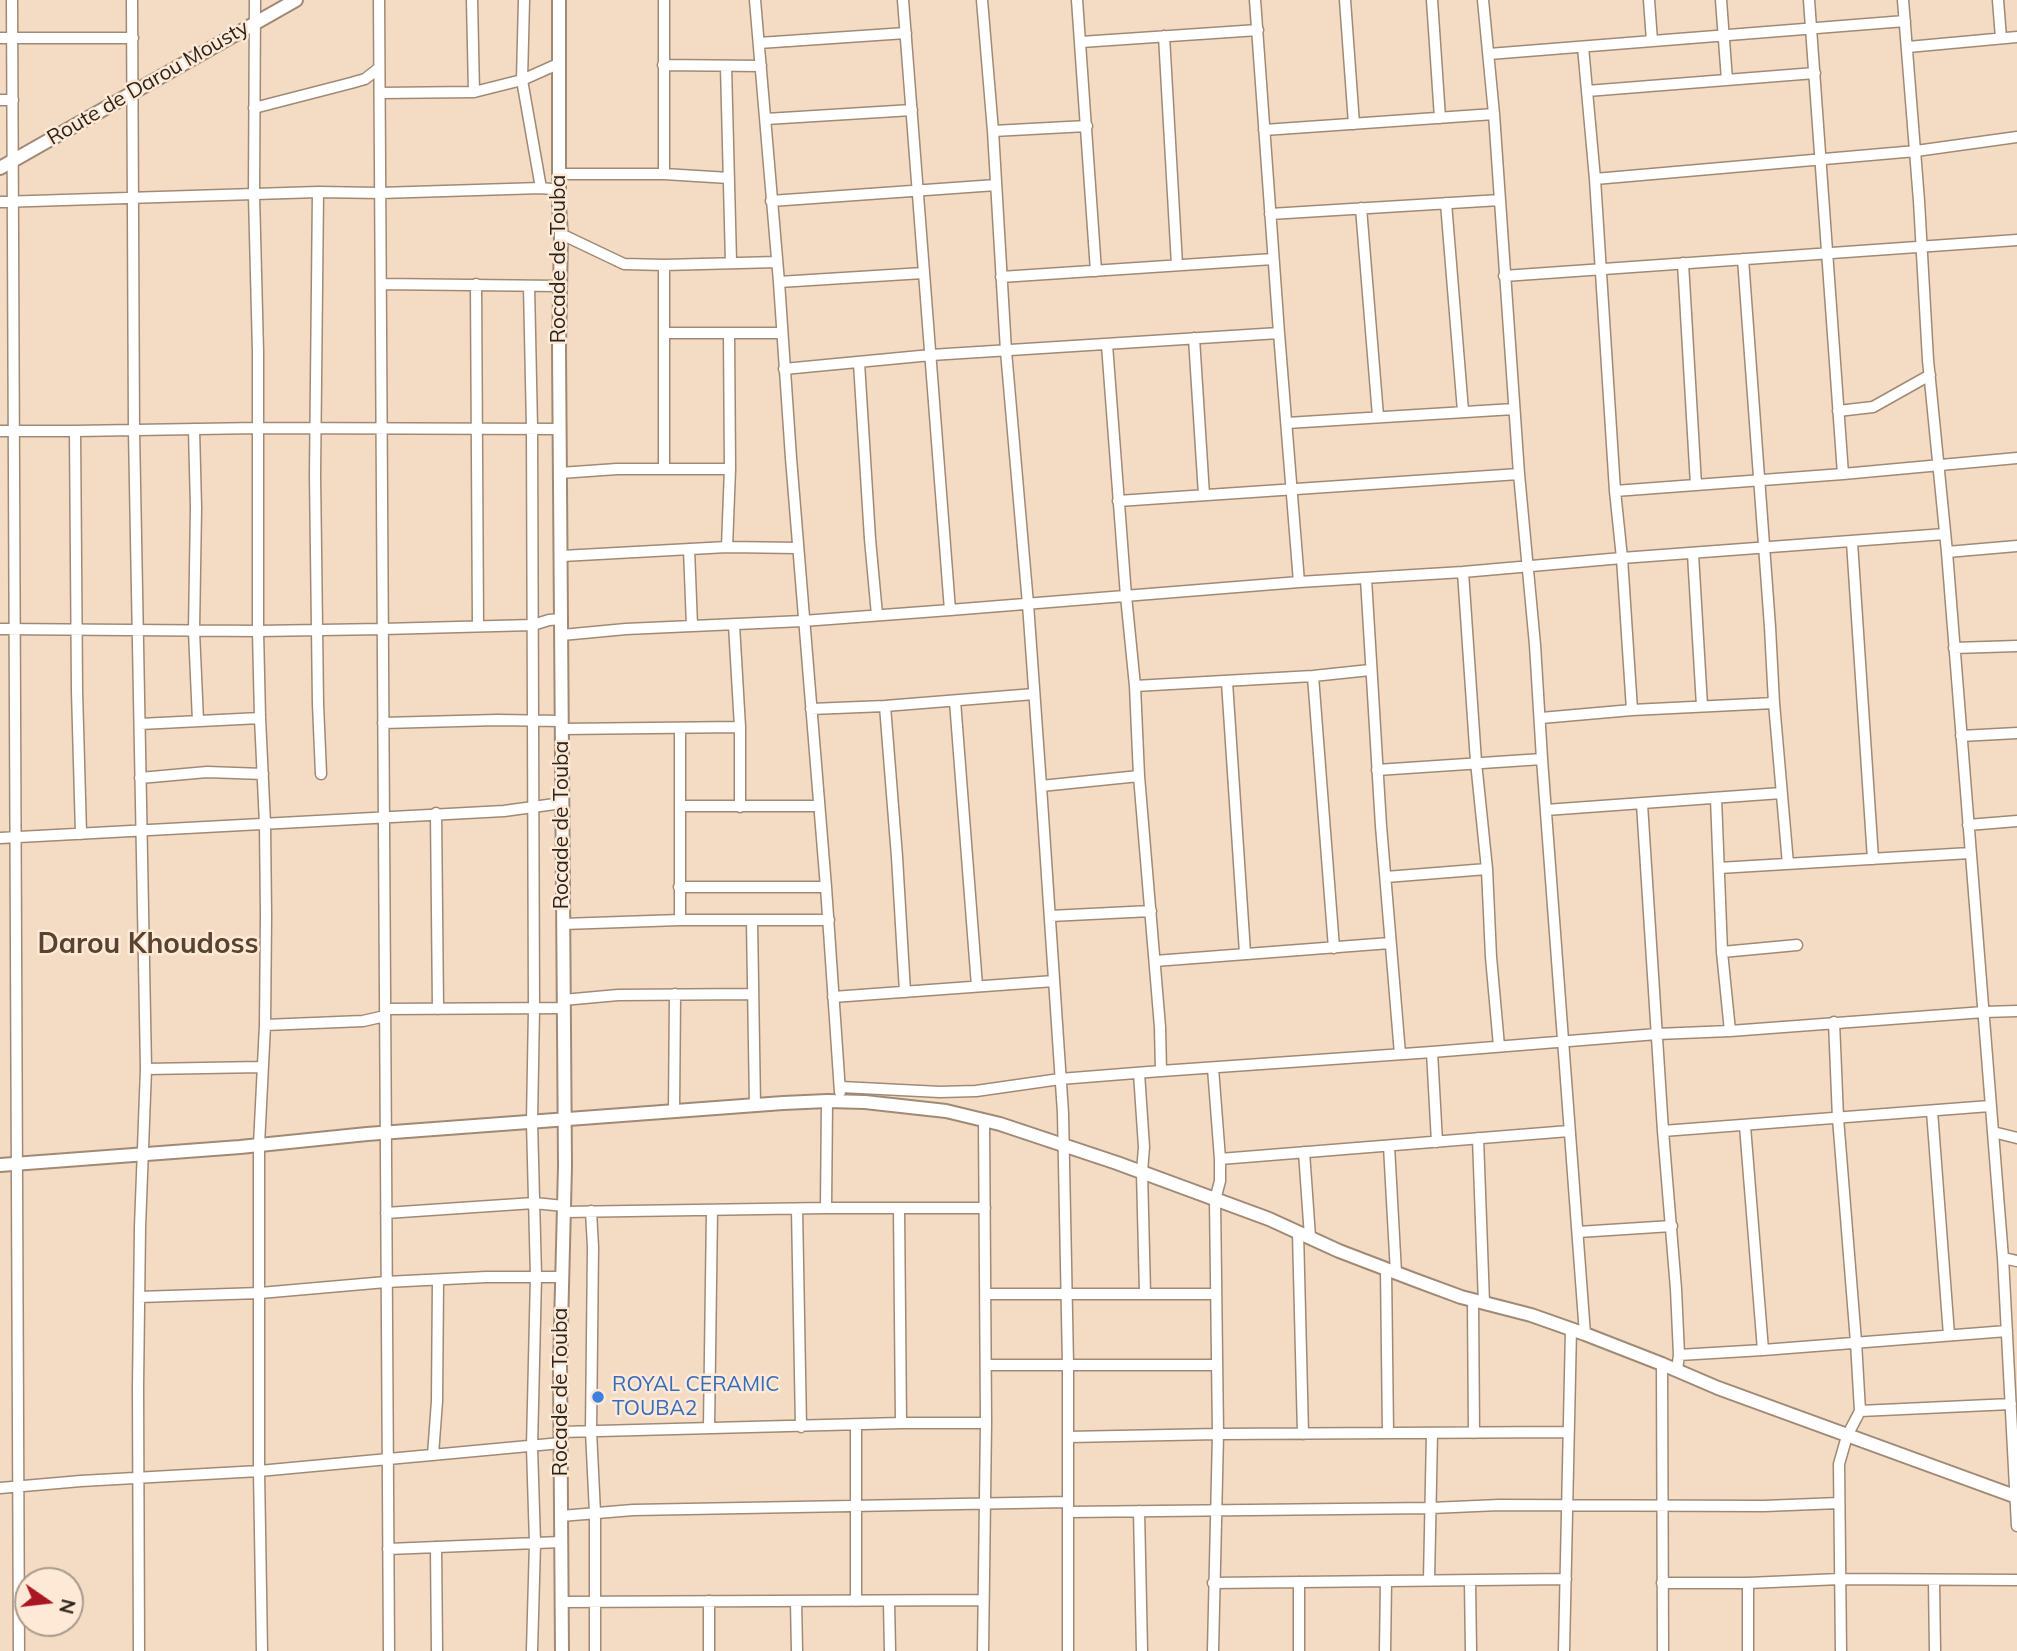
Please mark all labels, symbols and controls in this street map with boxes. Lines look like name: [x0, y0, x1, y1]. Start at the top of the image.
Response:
street label: Route de Darou Mousty: [43, 15, 253, 151]
street label: Rocade de Touba: [546, 175, 572, 343]
street label: Rocade de Touba: [549, 741, 575, 909]
district label: Darou Khoudoss: [37, 928, 259, 962]
street label: Rocade de Touba: [548, 1308, 574, 1476]
place label: ROYAL CERAMIC TOUBA2: [612, 1372, 780, 1422]
marker: ROYAL CERAMIC TOUBA2: [590, 1389, 606, 1405]
north arrow: [14, 1567, 84, 1637]
text: N: [54, 1597, 81, 1616]

